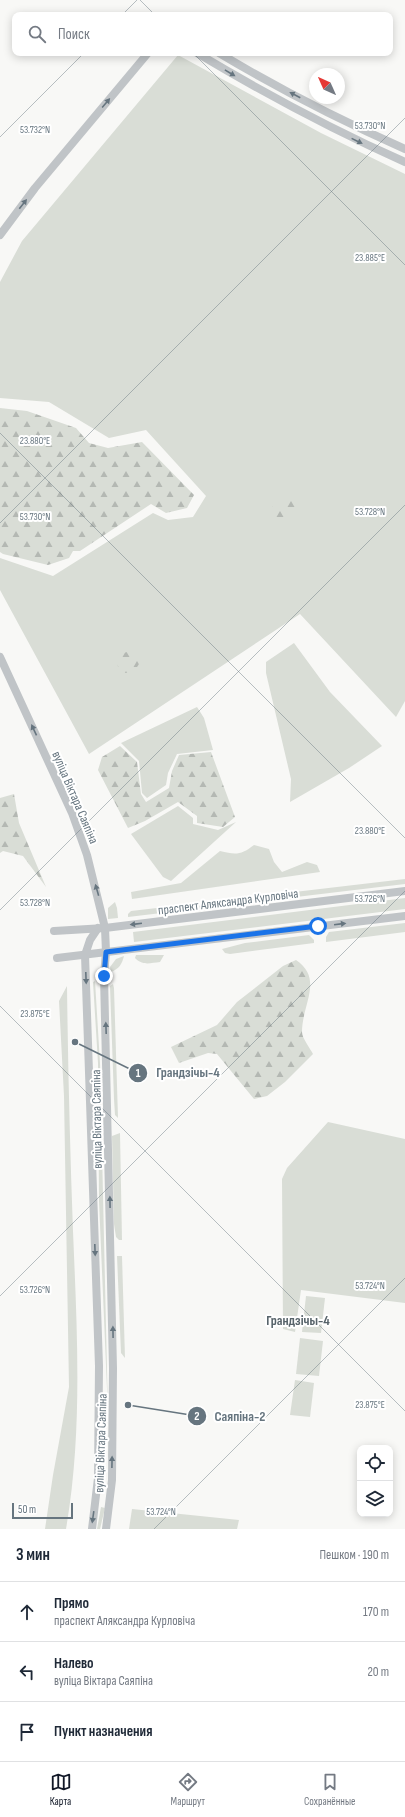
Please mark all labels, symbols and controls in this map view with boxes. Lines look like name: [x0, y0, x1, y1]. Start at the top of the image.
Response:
search box: [12, 12, 393, 56]
icon: search: [26, 23, 48, 45]
text: Поиск: [58, 25, 90, 44]
north arrow: [309, 68, 345, 104]
one-way arrow: [224, 69, 236, 76]
one-way arrow: [289, 92, 301, 98]
one-way arrow: [102, 98, 111, 109]
text: 53.730°N: [355, 120, 385, 132]
text: 53.732°N: [20, 124, 50, 136]
one-way arrow: [351, 138, 363, 144]
one-way arrow: [19, 198, 28, 209]
text: 23.885°E: [355, 252, 385, 264]
text: 23.880°E: [20, 435, 50, 447]
text: 53.728°N: [355, 506, 385, 518]
text: 53.730°N: [20, 511, 50, 523]
one-way arrow: [31, 724, 37, 736]
street label: вуліца Віктара Саяпіна: [48, 749, 102, 846]
text: 23.880°E: [355, 825, 385, 837]
one-way arrow: [93, 883, 99, 896]
street label: праспект Аляксандра Курловіча: [157, 885, 299, 919]
text: 53.726°N: [355, 893, 385, 905]
text: 53.728°N: [20, 897, 50, 909]
route start: [309, 917, 327, 935]
one-way arrow: [130, 921, 142, 927]
one-way arrow: [334, 921, 346, 927]
route end: [95, 967, 113, 985]
one-way arrow: [83, 972, 89, 985]
text: 23.875°E: [20, 1008, 50, 1020]
one-way arrow: [103, 1021, 109, 1034]
callout: Грандзічы-4: [128, 1060, 227, 1086]
text: Грандзічы-4: [156, 1064, 220, 1081]
text: 1: [136, 1066, 141, 1081]
street label: вуліца Віктара Саяпіна: [88, 1069, 106, 1169]
one-way arrow: [107, 1195, 113, 1208]
one-way arrow: [92, 1244, 98, 1257]
text: 53.724°N: [355, 1280, 385, 1292]
text: 53.726°N: [20, 1284, 50, 1296]
district label: Грандзічы-4: [266, 1312, 330, 1329]
one-way arrow: [109, 1326, 116, 1338]
street label: вуліца Віктара Саяпіна: [91, 1393, 111, 1493]
text: 23.875°E: [355, 1399, 385, 1411]
callout: Саяпіна-2: [187, 1403, 274, 1429]
text: Саяпіна-2: [215, 1408, 265, 1425]
text: 2: [194, 1409, 200, 1424]
map controls: [357, 1445, 393, 1517]
button: locate: [357, 1445, 393, 1481]
one-way arrow: [109, 1455, 115, 1468]
button: layers: [357, 1481, 393, 1517]
scale bar: [12, 1501, 73, 1520]
text: 50 m: [18, 1503, 36, 1516]
text: 53.724°N: [146, 1506, 176, 1518]
one-way arrow: [90, 1511, 97, 1523]
text: 3 мин: [16, 1545, 50, 1565]
text: Пешком · 190 m: [320, 1547, 389, 1563]
text: Прямо: [54, 1594, 89, 1613]
icon: ahead: [16, 1601, 38, 1623]
text: 170 m: [363, 1604, 389, 1620]
text: праспект Аляксандра Курловіча: [54, 1613, 195, 1629]
text: Налево: [54, 1654, 94, 1673]
icon: left: [16, 1661, 38, 1683]
text: 20 m: [367, 1664, 389, 1680]
text: вуліца Віктара Саяпіна: [54, 1673, 153, 1689]
icon: arrive: [16, 1721, 38, 1743]
text: Пункт назначения: [54, 1722, 152, 1741]
tab: Карта: [50, 1771, 72, 1808]
tab: Маршрут: [171, 1771, 205, 1808]
tab: Сохранённые: [304, 1771, 355, 1808]

